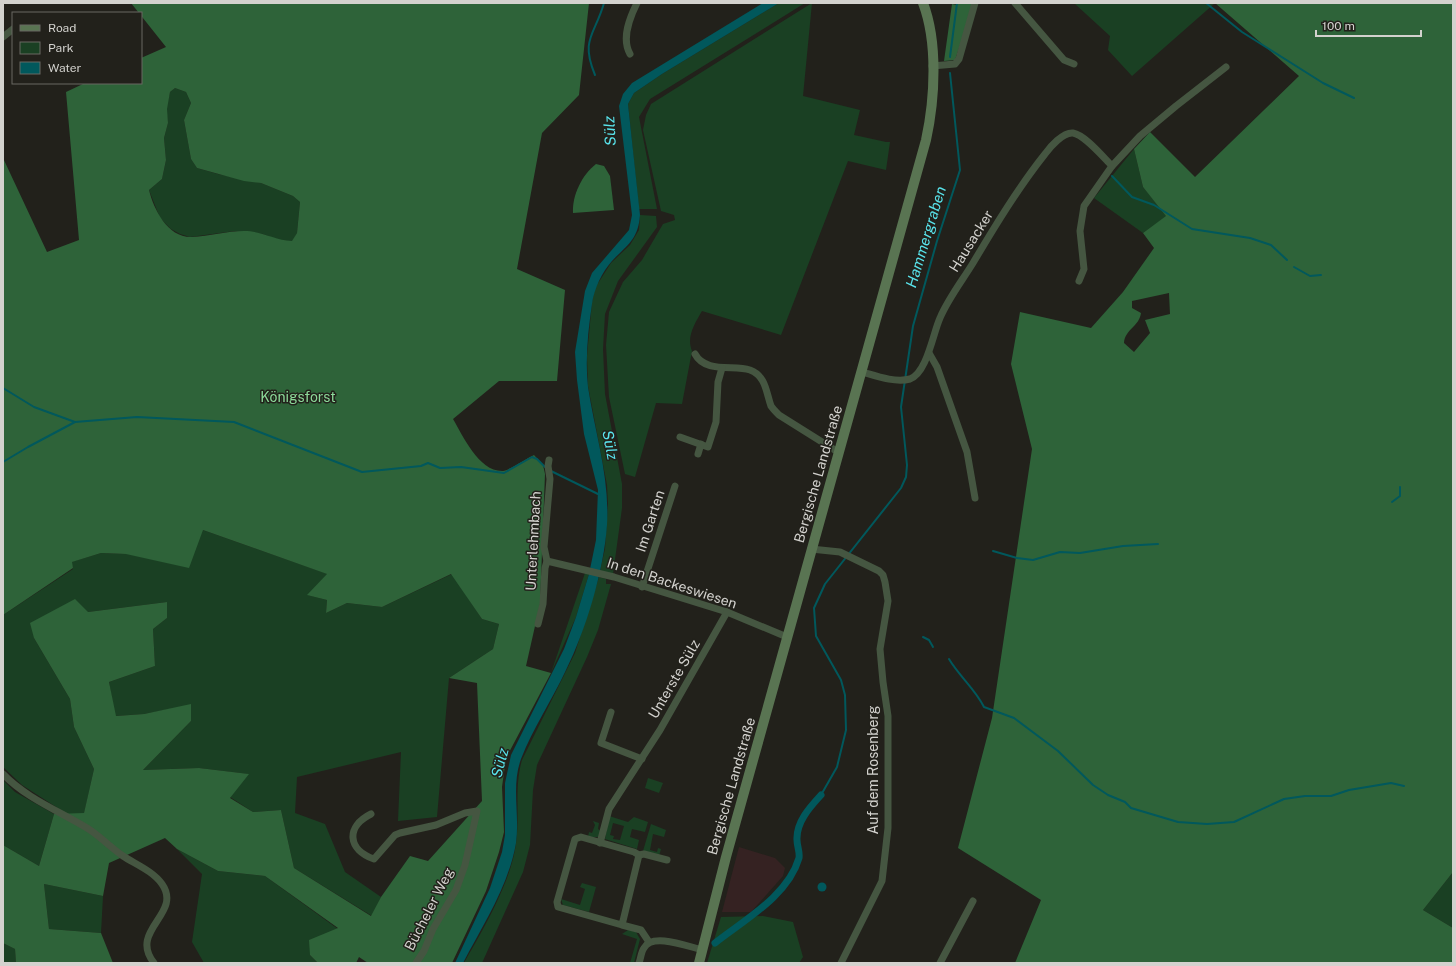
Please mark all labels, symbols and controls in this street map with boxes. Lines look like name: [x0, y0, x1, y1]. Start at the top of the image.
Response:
legend: [12, 12, 142, 84]
scale bar: [1316, 12, 1421, 38]
text: 100 m: [1322, 19, 1355, 33]
text: Road: [48, 21, 76, 35]
text: Park: [48, 41, 74, 55]
text: Water: [48, 61, 82, 75]
water label: Sülz: [600, 116, 619, 146]
water label: Hammergraben: [902, 184, 949, 290]
street label: Hausacker: [946, 207, 996, 275]
park label: Königsforst: [260, 389, 336, 405]
street label: Bergische Landstraße: [791, 403, 845, 545]
water label: Sülz: [599, 429, 622, 461]
street label: Im Garten: [633, 488, 667, 554]
street label: Unterlehmbach: [522, 491, 544, 591]
street label: In den Backeswiesen: [605, 554, 739, 612]
street label: Unterste Sülz: [645, 637, 703, 721]
street label: Auf dem Rosenberg: [865, 705, 881, 834]
street label: Bergische Landstraße: [704, 715, 758, 857]
water label: Sülz: [487, 746, 512, 779]
street label: Bücheler Weg: [401, 865, 457, 953]

